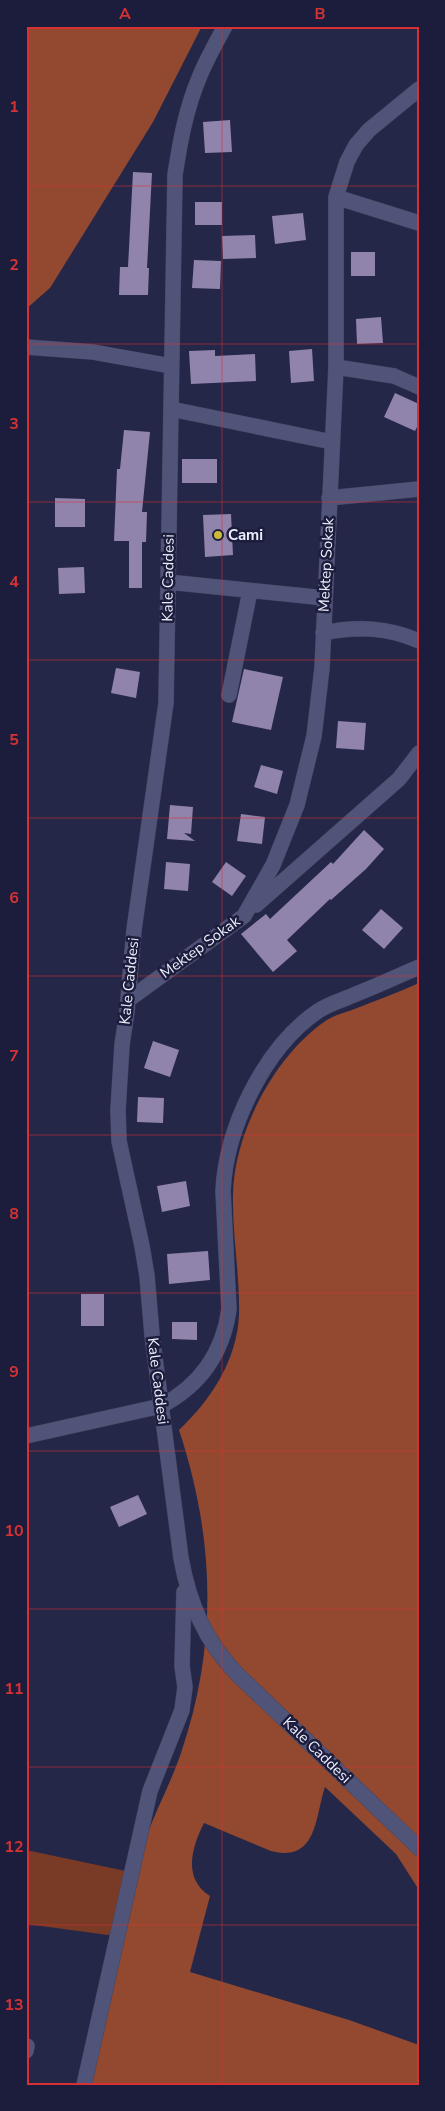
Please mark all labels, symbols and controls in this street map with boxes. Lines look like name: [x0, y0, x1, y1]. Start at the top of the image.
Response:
text: A: [119, 3, 131, 25]
text: B: [314, 3, 326, 25]
text: 1: [9, 96, 19, 118]
text: 2: [9, 254, 19, 276]
text: 3: [9, 413, 19, 435]
street label: Mektep Sokak: [314, 517, 338, 613]
place label: Cami: [228, 525, 263, 545]
marker: Cami: [212, 529, 224, 541]
street label: Kale Caddesi: [157, 534, 179, 622]
text: 4: [9, 571, 19, 593]
text: 5: [9, 729, 19, 751]
text: 6: [9, 887, 19, 909]
street label: Mektep Sokak: [156, 911, 244, 983]
street label: Kale Caddesi: [114, 936, 144, 1026]
text: 7: [9, 1045, 19, 1067]
text: 8: [9, 1203, 19, 1225]
street label: Kale Caddesi: [143, 1336, 173, 1426]
text: 9: [9, 1361, 19, 1383]
text: 10: [4, 1520, 24, 1542]
text: 11: [4, 1678, 24, 1700]
street label: Kale Caddesi: [279, 1712, 355, 1788]
text: 12: [4, 1836, 24, 1858]
text: 13: [4, 1994, 24, 2016]

